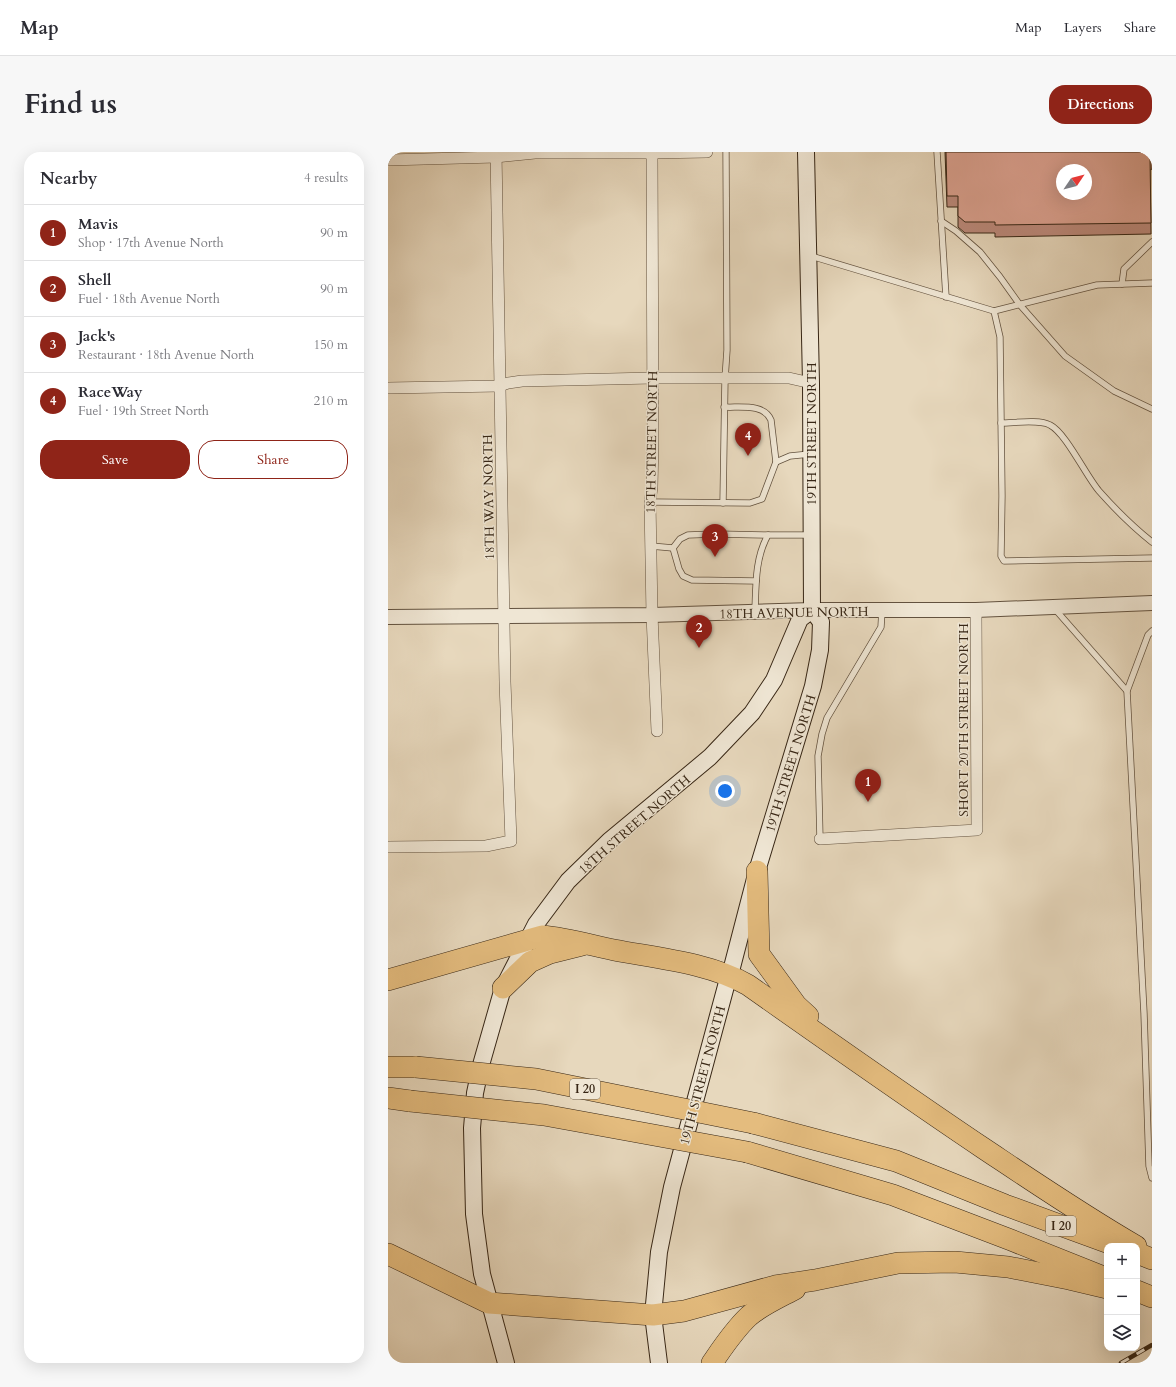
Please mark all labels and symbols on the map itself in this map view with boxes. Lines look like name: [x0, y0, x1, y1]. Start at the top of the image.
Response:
north arrow: [1056, 164, 1092, 200]
street label: 19TH STREET NORTH: [803, 362, 821, 506]
street label: 18TH STREET NORTH: [642, 370, 662, 514]
pin: 4: [735, 423, 761, 456]
street label: 18TH WAY NORTH: [479, 434, 499, 560]
pin: 3: [702, 524, 728, 557]
street label: 18TH AVENUE NORTH: [719, 603, 869, 623]
pin: 2: [686, 615, 712, 648]
street label: SHORT 20TH STREET NORTH: [955, 623, 973, 817]
street label: 19TH STREET NORTH: [761, 692, 821, 834]
pin: 1: [855, 769, 881, 802]
street label: 18TH STREET NORTH: [575, 771, 695, 878]
your location: [715, 781, 735, 801]
street label: 19TH STREET NORTH: [676, 1004, 730, 1147]
road number: I 20: [570, 1079, 600, 1099]
road number: I 20: [1046, 1216, 1076, 1236]

